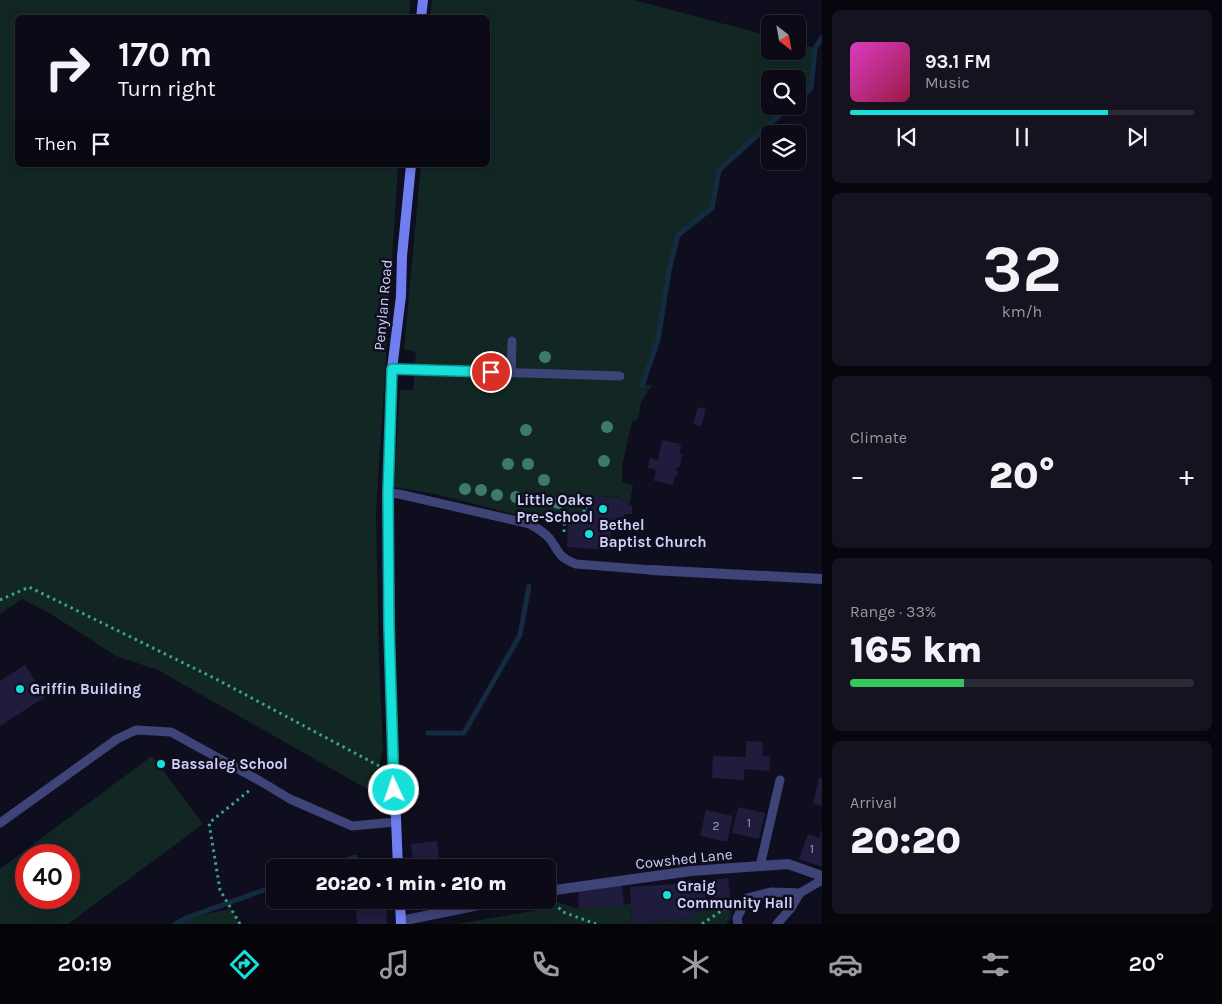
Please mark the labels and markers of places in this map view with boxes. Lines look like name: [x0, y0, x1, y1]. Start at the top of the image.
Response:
pin: [470, 351, 512, 393]
place label: Little Oaks Pre-School: [516, 491, 593, 526]
marker: Little Oaks Pre-School: [597, 503, 609, 515]
place label: Bethel Baptist Church: [599, 516, 707, 551]
marker: Bethel Baptist Church: [583, 528, 595, 540]
place label: Griffin Building: [30, 680, 141, 698]
marker: Griffin Building: [14, 683, 26, 695]
place label: Bassaleg School: [171, 755, 288, 773]
marker: Bassaleg School: [155, 758, 167, 770]
place label: Graig Community Hall: [677, 877, 793, 912]
marker: Graig Community Hall: [661, 889, 673, 901]

